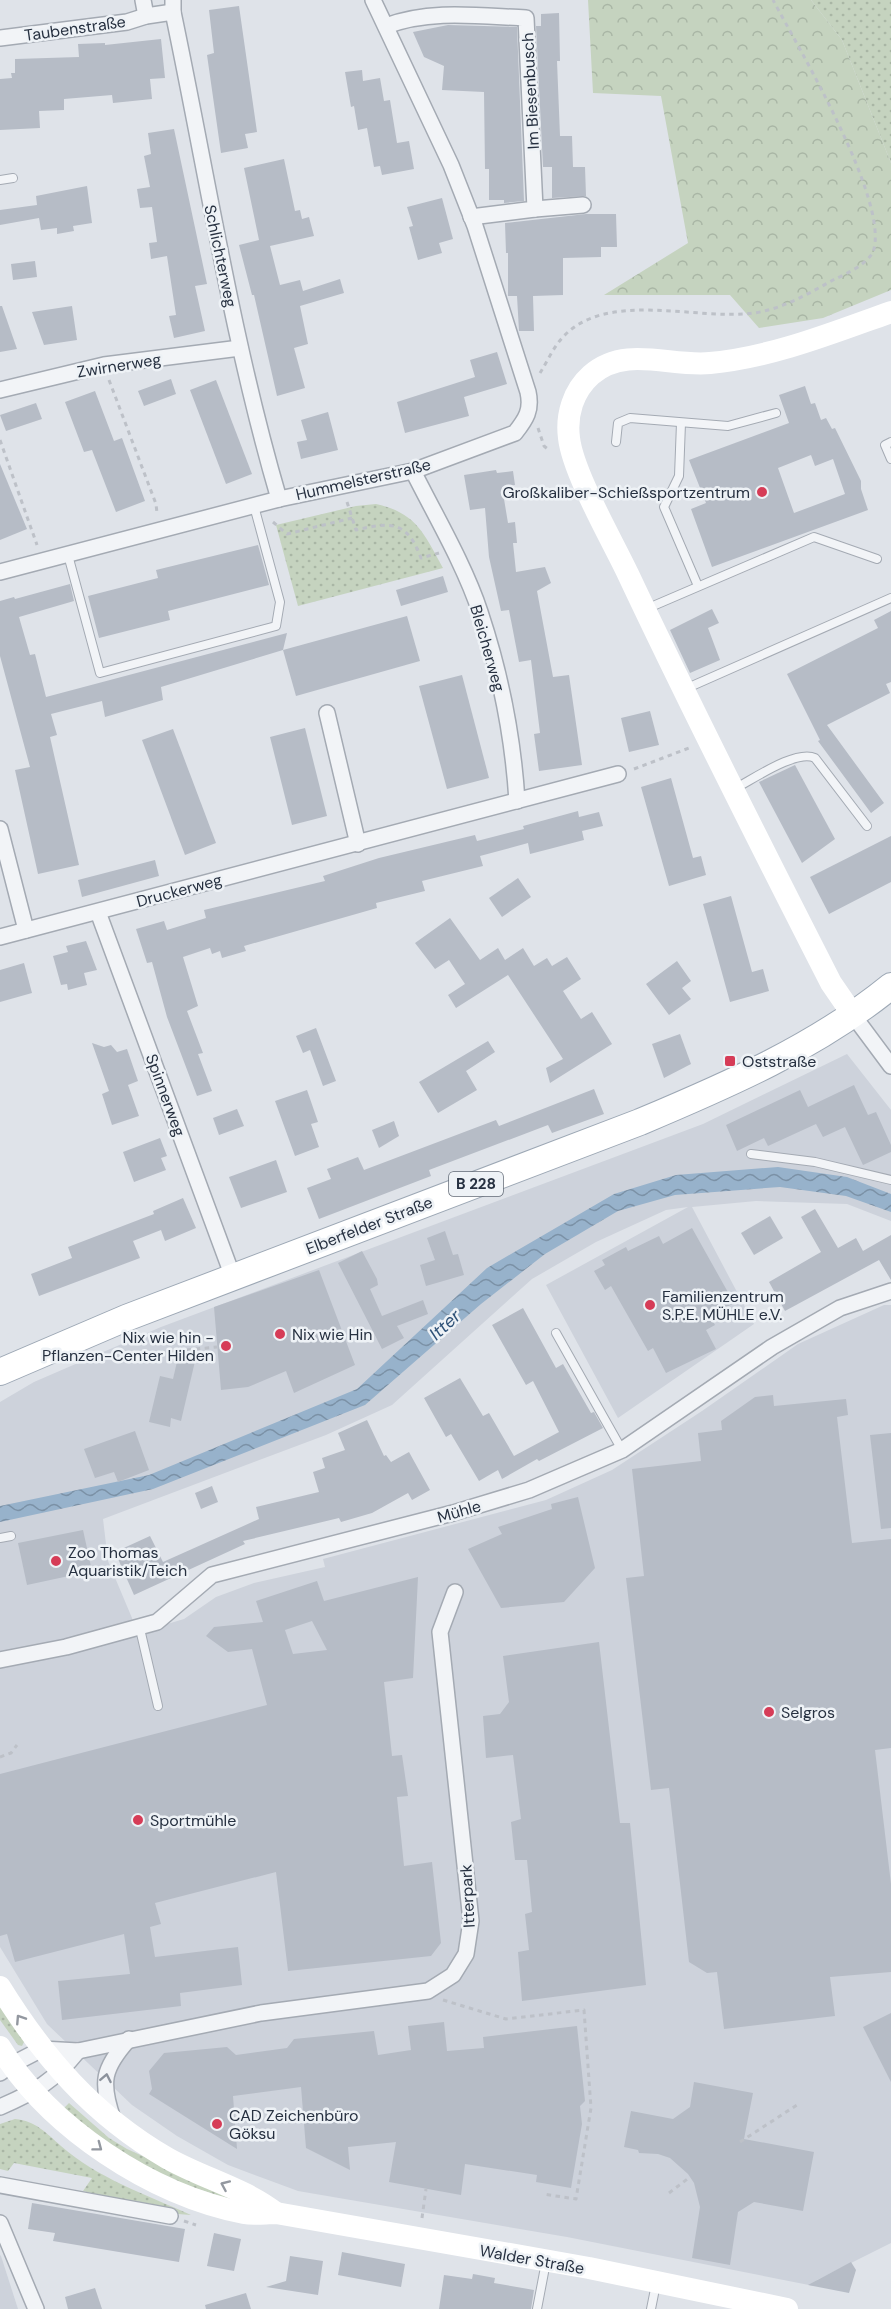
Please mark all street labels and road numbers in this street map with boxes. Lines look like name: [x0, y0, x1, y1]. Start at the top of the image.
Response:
street label: Taubenstraße: [23, 11, 127, 46]
street label: Im Biesenbusch: [517, 32, 544, 150]
street label: Schlichterweg: [199, 203, 242, 309]
street label: Zwirnerweg: [76, 348, 163, 382]
street label: Hummelsterstraße: [294, 454, 433, 505]
street label: Bleicherweg: [465, 602, 510, 694]
street label: Druckerweg: [134, 869, 224, 912]
street label: Spinnerweg: [141, 1051, 190, 1139]
road number: B 228: [449, 1172, 503, 1196]
street label: Elberfelder Straße: [303, 1192, 436, 1259]
street label: Mühle: [435, 1495, 483, 1528]
street label: Itterpark: [455, 1864, 480, 1928]
street label: Walder Straße: [478, 2240, 586, 2279]

